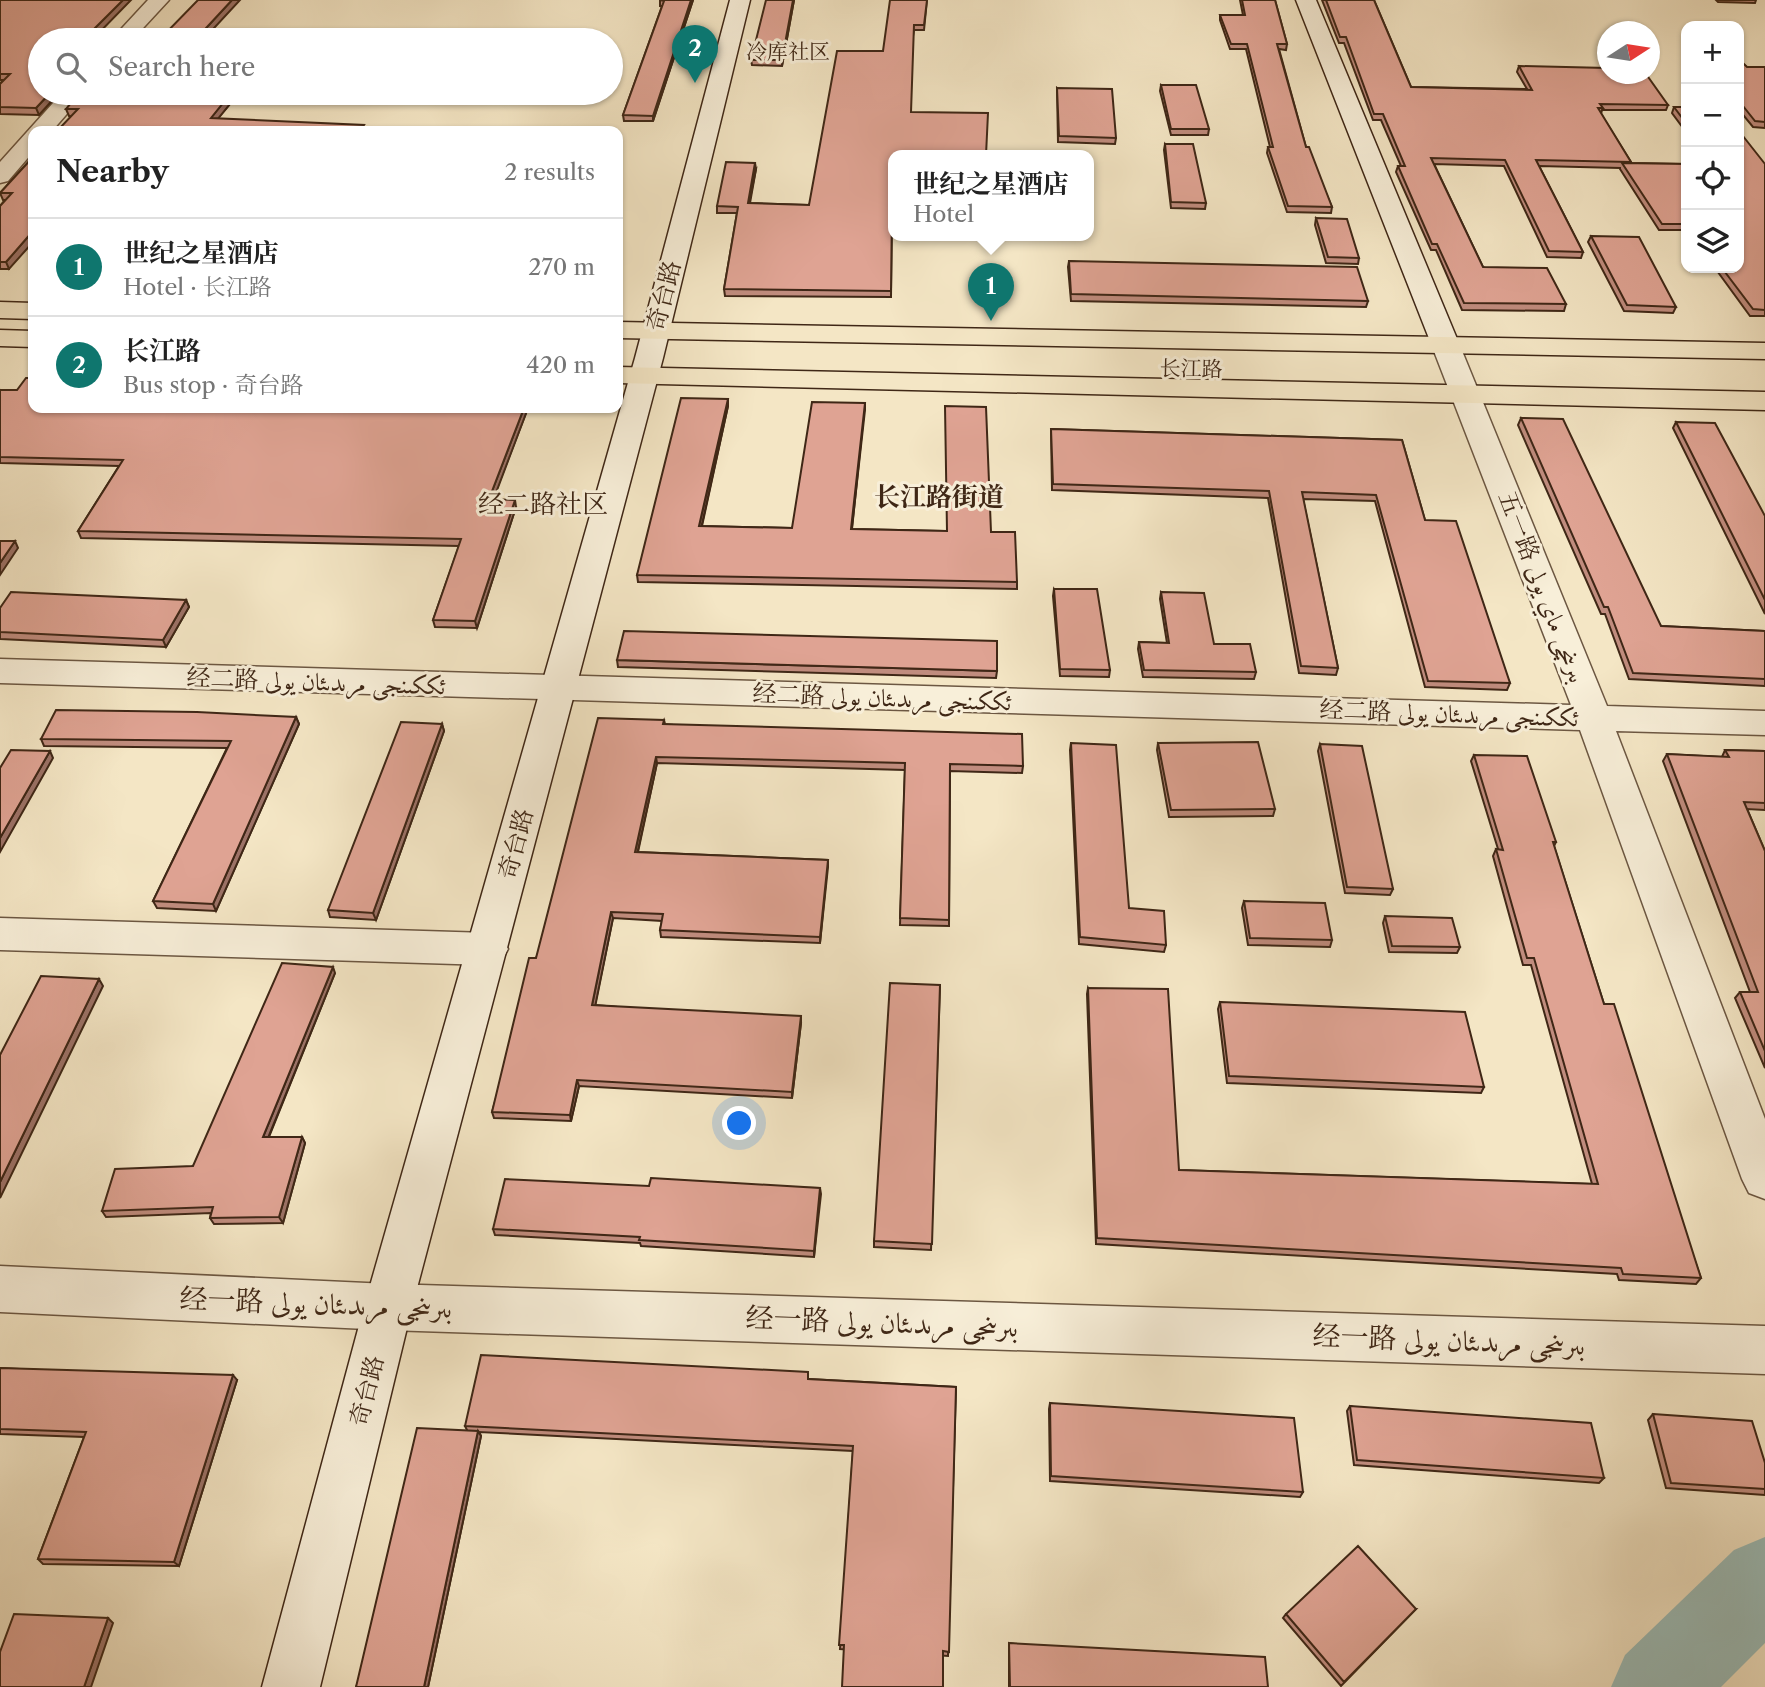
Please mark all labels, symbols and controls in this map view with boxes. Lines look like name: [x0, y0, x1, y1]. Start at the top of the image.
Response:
north arrow: [1597, 21, 1660, 84]
map controls: [1681, 21, 1744, 273]
button: +: [1681, 21, 1744, 84]
pin: 2: [672, 25, 718, 83]
search box: [28, 28, 623, 105]
district label: 冷库社区: [746, 39, 830, 64]
icon: search: [52, 48, 90, 86]
text: Search here: [108, 51, 255, 83]
button: −: [1681, 84, 1744, 147]
button: locate: [1681, 147, 1744, 210]
popup: [888, 150, 1094, 241]
text: Nearby: [56, 153, 169, 190]
text: 2 results: [504, 158, 595, 186]
text: 世纪之星酒店: [913, 168, 1069, 200]
text: Hotel: [913, 200, 974, 228]
button: layers: [1681, 210, 1744, 273]
text: 世纪之星酒店: [123, 237, 279, 269]
text: 1: [74, 253, 84, 281]
text: 270 m: [528, 253, 595, 281]
street label: 奇台路: [641, 257, 686, 334]
pin: 1: [968, 263, 1014, 321]
text: Hotel · 长江路: [123, 273, 272, 301]
text: 长江路: [123, 335, 201, 367]
text: 2: [72, 351, 86, 379]
text: 420 m: [526, 351, 595, 379]
street label: 长江路: [1159, 355, 1223, 382]
text: Bus stop · 奇台路: [123, 371, 303, 399]
district label: 长江路街道: [874, 481, 1004, 513]
street label: 五一路 بىرىنچى ماي يولى: [1488, 487, 1592, 688]
district label: 经二路社区: [478, 488, 608, 520]
street label: 经二路 ئككىنجى مرىدىئان يولى: [186, 662, 446, 704]
street label: 经二路 ئككىنجى مرىدىئان يولى: [752, 678, 1012, 720]
street label: 经二路 ئككىنجى مرىدىئان يولى: [1319, 694, 1579, 736]
street label: 奇台路: [492, 805, 539, 882]
your location: [722, 1106, 756, 1140]
street label: 经一路 بىرىنجى مرىدىئان يولى: [179, 1281, 453, 1328]
street label: 经一路 بىرىنجى مرىدىئان يولى: [745, 1300, 1019, 1347]
street label: 经一路 بىرىنجى مرىدىئان يولى: [1312, 1318, 1586, 1365]
street label: 奇台路: [344, 1352, 389, 1429]

